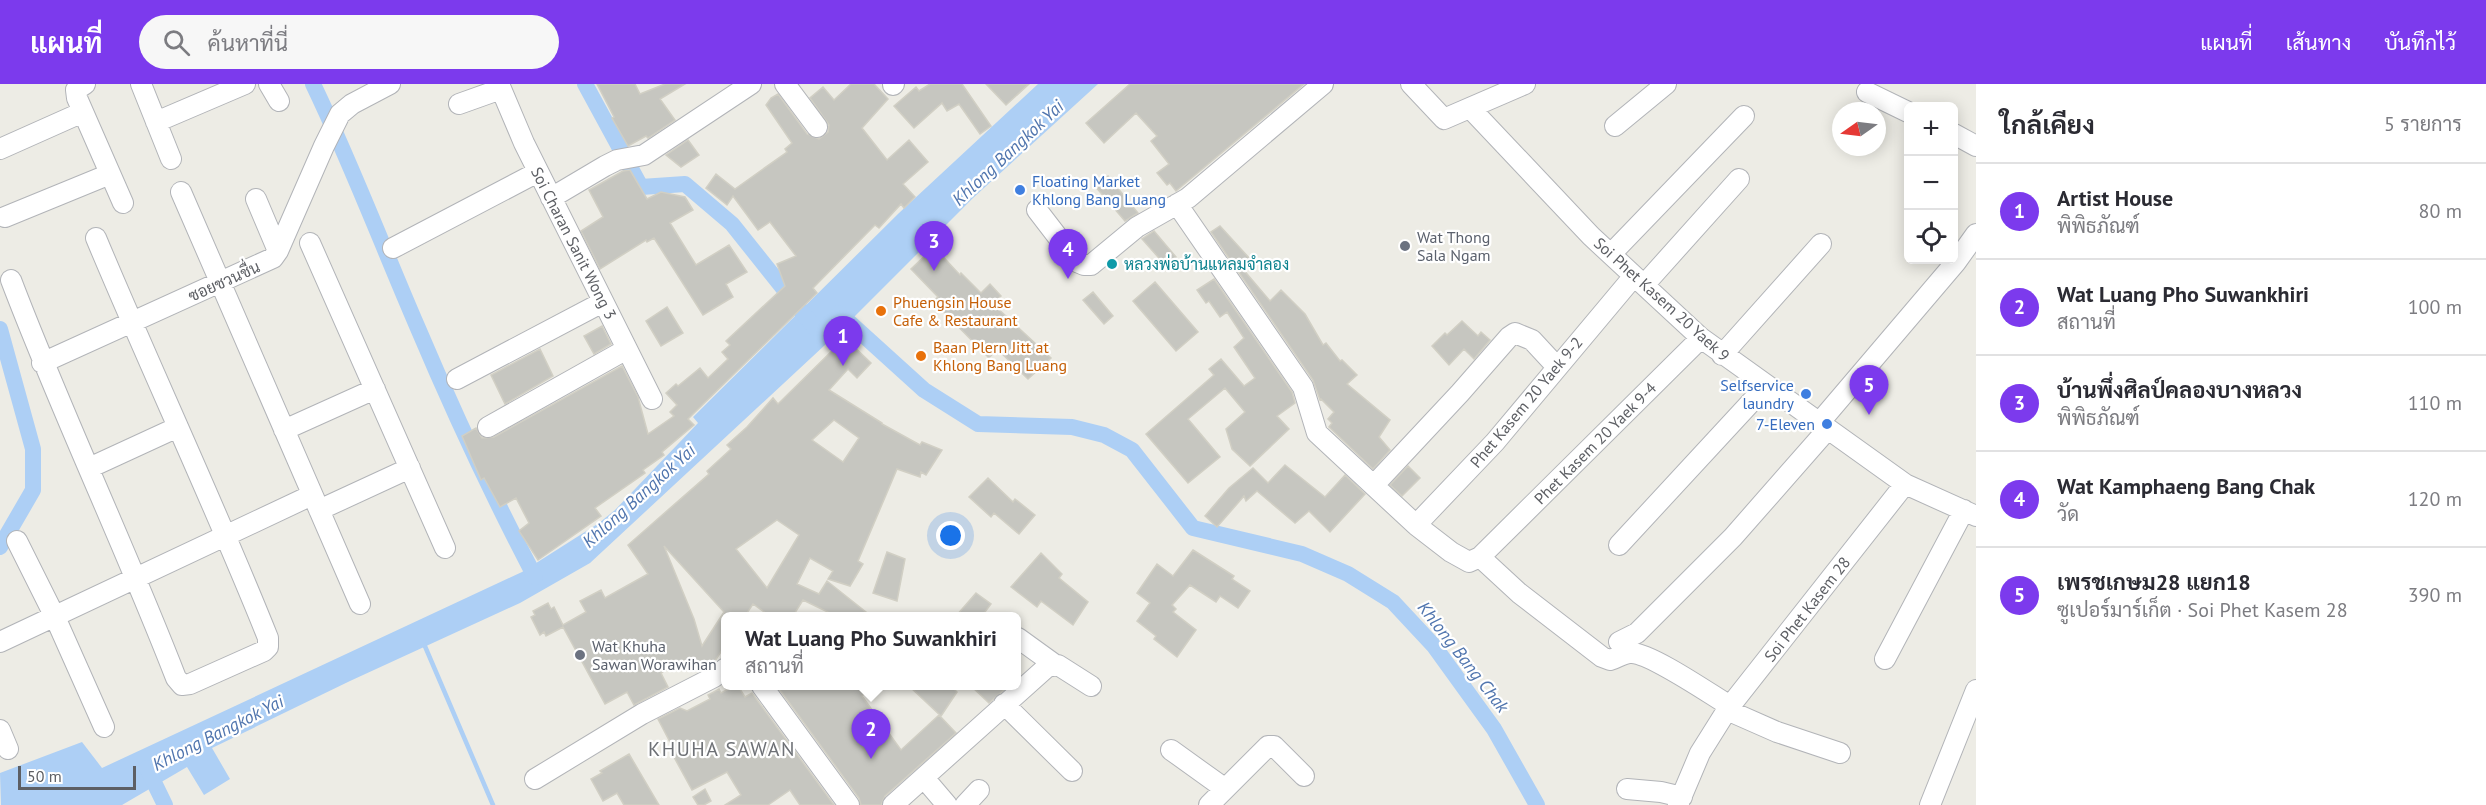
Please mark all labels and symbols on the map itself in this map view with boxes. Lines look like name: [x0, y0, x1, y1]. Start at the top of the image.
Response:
water label: Khlong Bangkok Yai: [947, 94, 1069, 210]
north arrow: [1832, 102, 1886, 156]
street label: Soi Charan Sanit Wong 3: [527, 164, 621, 322]
place label: Floating Market Khlong Bang Luang: [1032, 171, 1166, 209]
marker: Floating Market Khlong Bang Luang: [1013, 183, 1027, 197]
pin: 3: [914, 222, 954, 271]
place label: Wat Thong Sala Ngam: [1417, 227, 1491, 265]
pin: 4: [1048, 230, 1088, 279]
street label: Soi Phet Kasem 20 Yaek 9: [1590, 233, 1734, 365]
marker: Wat Thong Sala Ngam: [1398, 239, 1412, 253]
street label: ซอยชวนชื่น: [183, 253, 263, 306]
place label: หลวงพ่อบ้านแหลมจำลอง: [1124, 254, 1289, 274]
marker: หลวงพ่อบ้านแหลมจำลอง: [1105, 257, 1119, 271]
place label: Phuengsin House Cafe & Restaurant: [893, 292, 1018, 330]
marker: Phuengsin House Cafe & Restaurant: [874, 304, 888, 318]
pin: 1: [824, 316, 862, 366]
street label: Phet Kasem 20 Yaek 9-2: [1465, 333, 1587, 471]
place label: Baan Plern Jitt at Khlong Bang Luang: [933, 337, 1067, 375]
marker: Baan Plern Jitt at Khlong Bang Luang: [914, 349, 928, 363]
pin: 5: [1850, 366, 1888, 415]
place label: Selfservice laundry: [1720, 375, 1795, 413]
street label: Phet Kasem 20 Yaek 9-4: [1530, 378, 1660, 508]
marker: Selfservice laundry: [1799, 387, 1813, 401]
place label: 7-Eleven: [1756, 414, 1815, 434]
marker: 7-Eleven: [1820, 417, 1834, 431]
water label: Khlong Bangkok Yai: [577, 438, 701, 552]
your location: [936, 521, 965, 550]
street label: Soi Phet Kasem 28: [1760, 552, 1854, 666]
water label: Khlong Bang Chak: [1413, 596, 1515, 718]
place label: Wat Khuha Sawan Worawihan: [592, 636, 717, 674]
marker: Wat Khuha Sawan Worawihan: [573, 648, 587, 662]
water label: Khlong Bangkok Yai: [148, 689, 289, 776]
pin: 2: [852, 710, 890, 759]
district label: KHUHA SAWAN: [648, 736, 796, 762]
scale bar: [18, 763, 136, 790]

